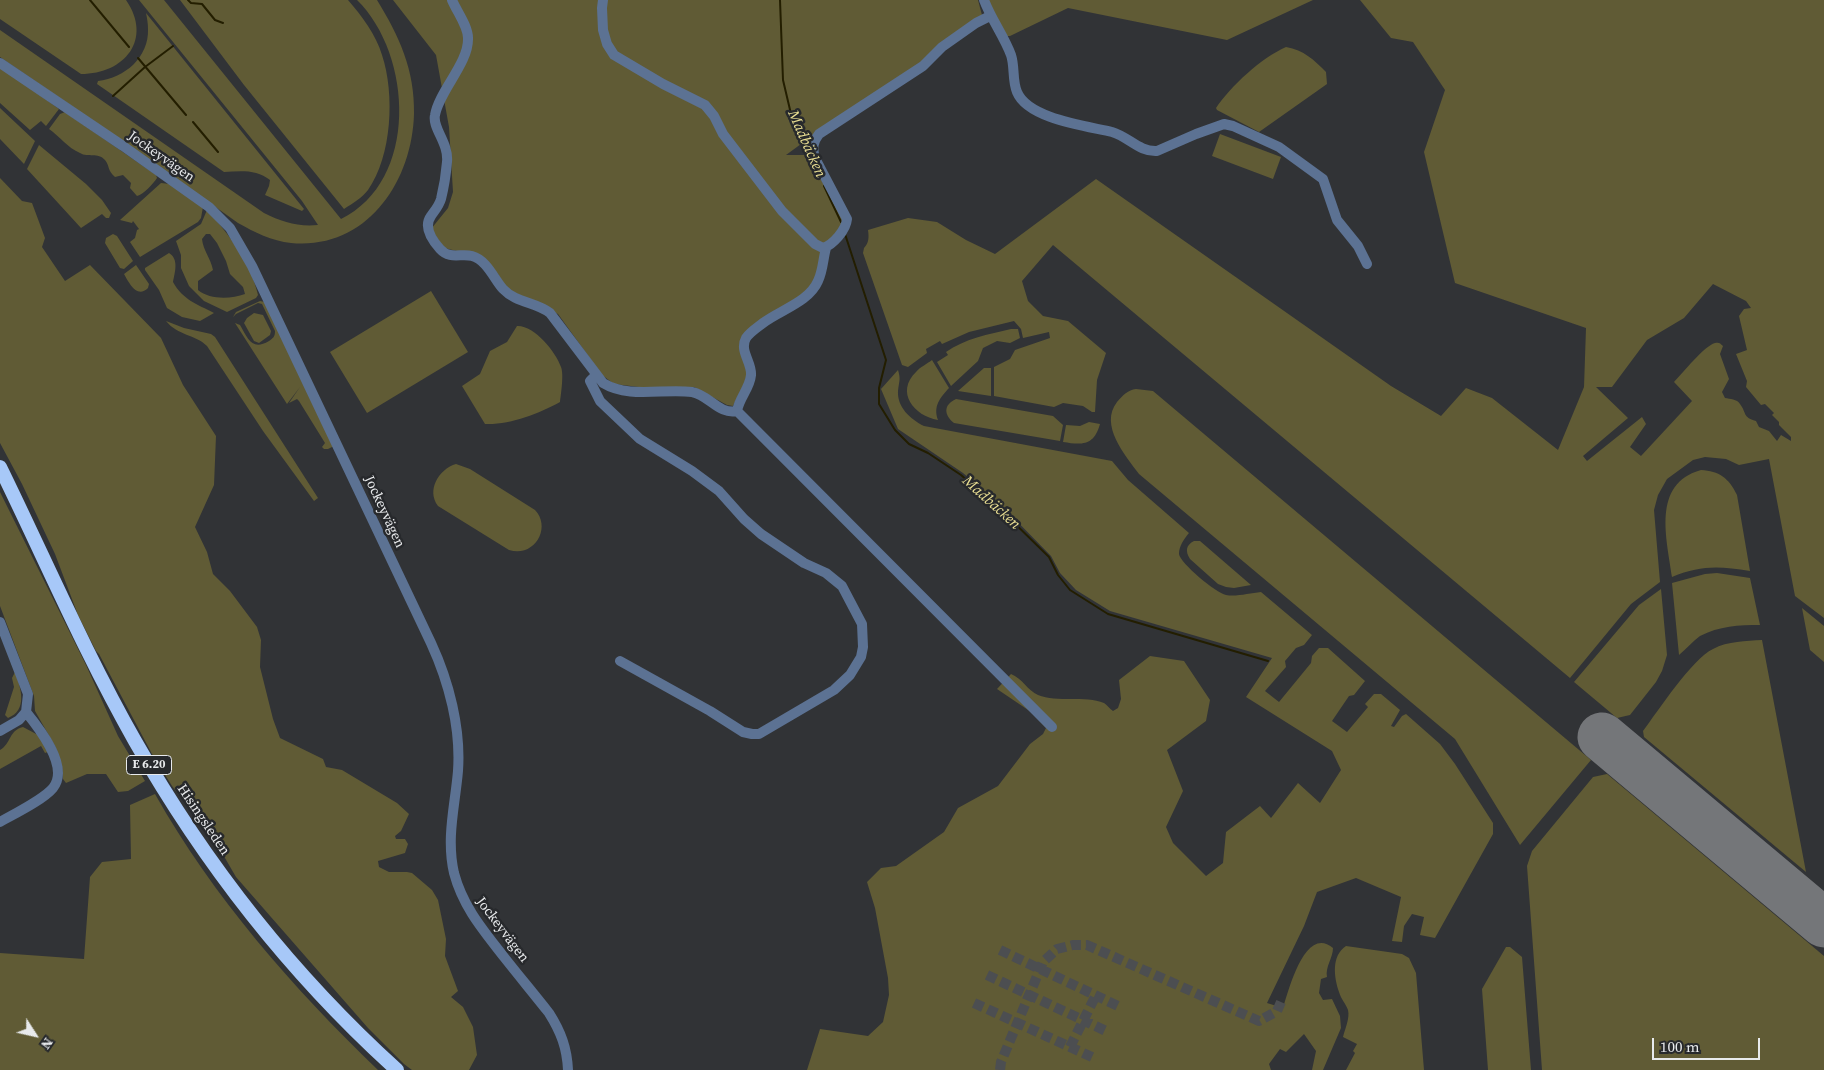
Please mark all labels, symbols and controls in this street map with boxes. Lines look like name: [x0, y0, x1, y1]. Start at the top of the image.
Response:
water label: Madbäcken: [783, 108, 829, 180]
street label: Jockeyvägen: [124, 128, 198, 186]
water label: Madbäcken: [958, 472, 1024, 534]
street label: Jockeyvägen: [360, 473, 408, 551]
road number: E 6.20: [126, 756, 172, 774]
street label: Hisingsleden: [173, 781, 233, 859]
street label: Jockeyvägen: [472, 894, 532, 966]
north arrow: [10, 1010, 60, 1060]
scale bar: [1654, 1028, 1762, 1060]
text: N: [36, 1034, 58, 1054]
text: 100 m: [1660, 1036, 1700, 1057]

